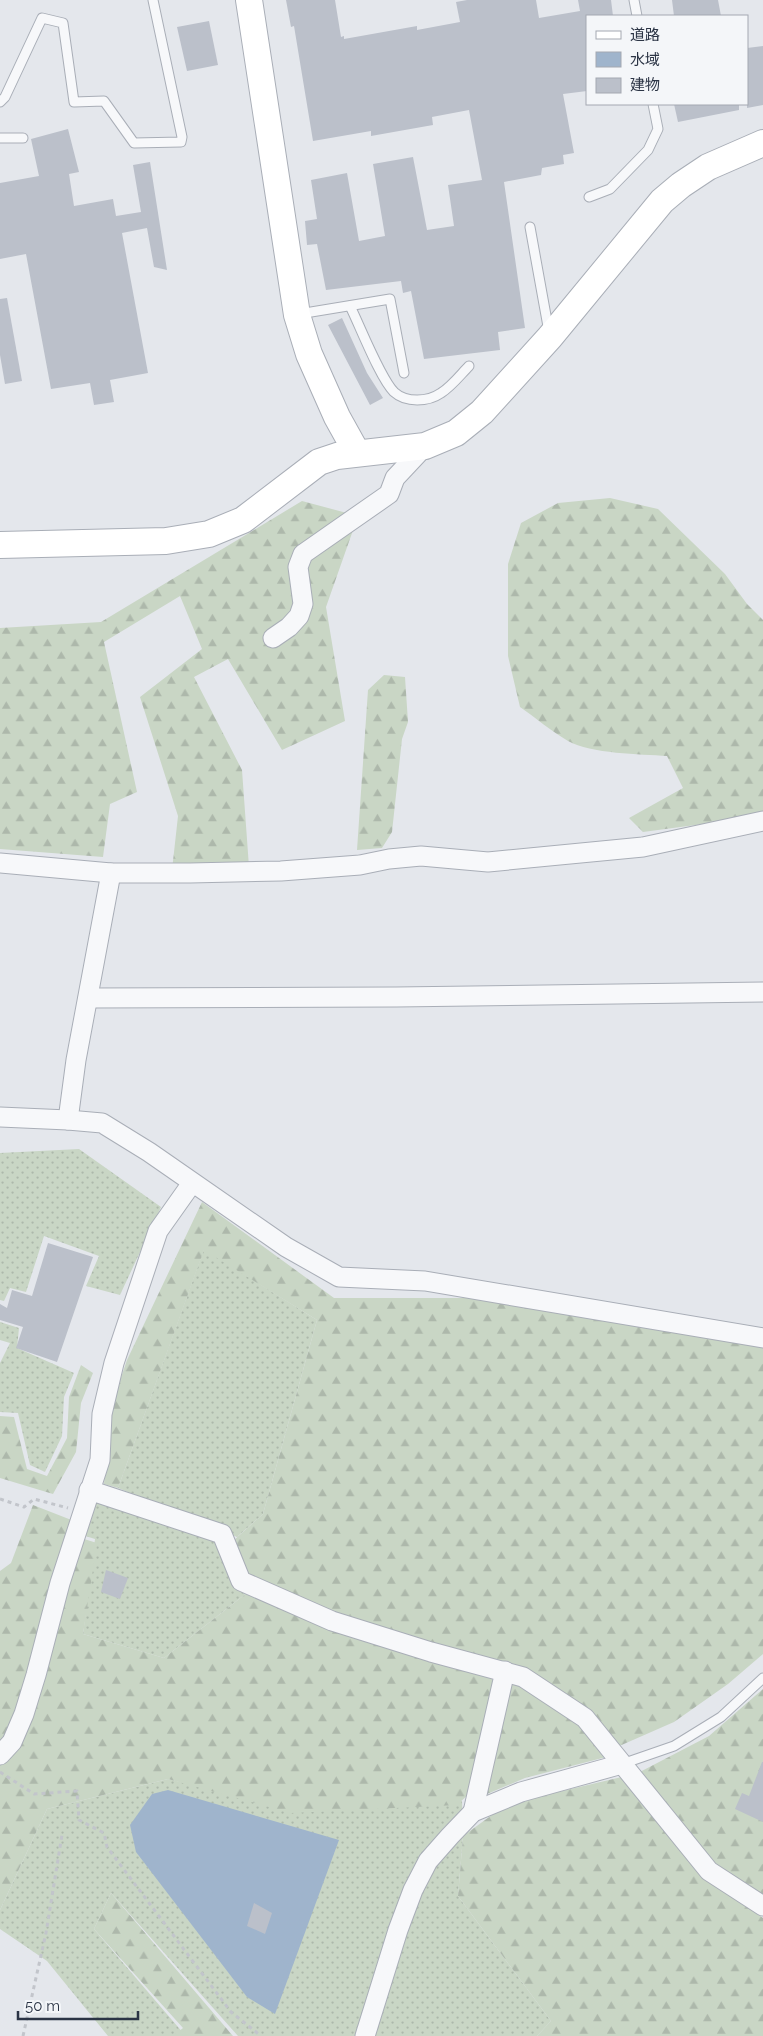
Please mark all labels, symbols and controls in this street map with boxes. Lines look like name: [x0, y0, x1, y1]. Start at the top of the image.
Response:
legend: [586, 15, 748, 105]
text: 道路: [630, 26, 660, 44]
text: 水域: [630, 51, 660, 69]
text: 建物: [630, 76, 660, 94]
scale bar: [18, 1988, 138, 2020]
text: 50 m: [25, 1997, 60, 2015]

